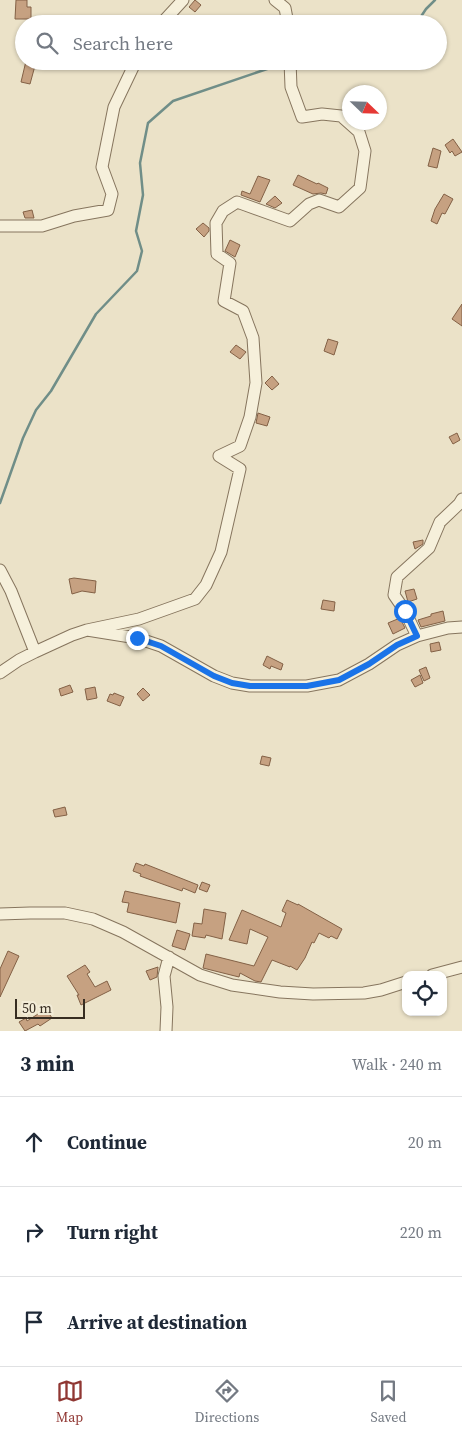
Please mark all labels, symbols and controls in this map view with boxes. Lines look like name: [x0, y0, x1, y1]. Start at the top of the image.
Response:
search box: [15, 15, 447, 70]
icon: search: [33, 29, 61, 57]
text: Search here: [73, 30, 173, 56]
north arrow: [342, 85, 387, 130]
route start: [394, 600, 417, 623]
route end: [126, 627, 149, 650]
map controls: [402, 971, 447, 1016]
button: locate: [402, 971, 447, 1016]
scale bar: [15, 996, 85, 1019]
text: 50 m: [22, 998, 52, 1018]
text: 3 min: [20, 1049, 75, 1078]
text: Walk · 240 m: [352, 1053, 442, 1075]
icon: ahead: [20, 1128, 48, 1156]
text: Continue: [67, 1129, 147, 1155]
text: 20 m: [408, 1131, 442, 1153]
icon: right: [20, 1218, 48, 1246]
text: Turn right: [67, 1219, 158, 1245]
text: 220 m: [400, 1221, 442, 1243]
icon: arrive: [20, 1308, 48, 1336]
text: Arrive at destination: [67, 1309, 247, 1335]
tab: Map: [56, 1377, 84, 1427]
tab: Directions: [195, 1377, 259, 1427]
tab: Saved: [371, 1377, 406, 1427]

